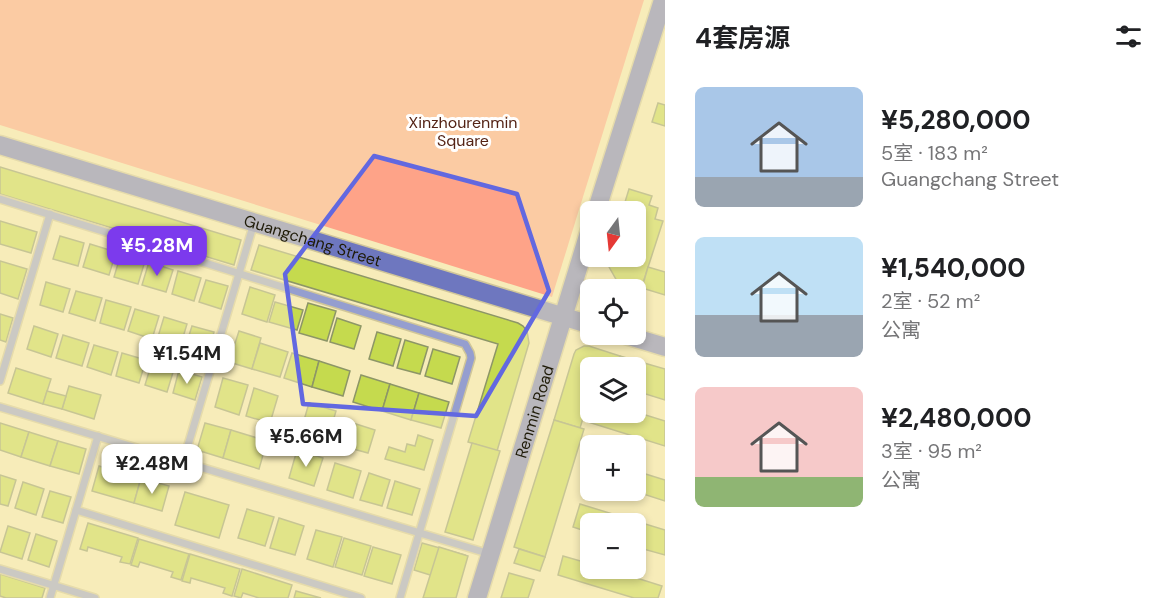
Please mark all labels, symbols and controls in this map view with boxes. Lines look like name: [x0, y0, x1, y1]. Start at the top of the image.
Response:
icon: filters: [1112, 20, 1145, 53]
text: 4套房源: [695, 21, 790, 55]
text: ¥5,280,000: [881, 103, 1031, 137]
icon: home: [743, 111, 815, 183]
park label: Xinzhourenmin Square: [408, 112, 518, 151]
text: 5室 · 183 m²: [881, 140, 988, 166]
text: Guangchang Street: [881, 166, 1059, 192]
north arrow: [580, 201, 646, 267]
map controls: [580, 201, 646, 579]
street label: Guangchang Street: [241, 210, 384, 272]
pin: ¥5.28M: [108, 226, 206, 277]
text: ¥5.28M: [121, 232, 193, 258]
text: ¥1,540,000: [881, 251, 1026, 285]
icon: home: [743, 261, 815, 333]
button: locate: [580, 279, 646, 345]
text: 2室 · 52 m²: [881, 288, 980, 314]
text: 公寓: [881, 317, 921, 343]
pin: ¥1.54M: [138, 334, 236, 385]
text: ¥1.54M: [153, 340, 221, 366]
button: layers: [580, 357, 646, 423]
street label: Renmin Road: [510, 363, 559, 461]
text: ¥2,480,000: [881, 401, 1032, 435]
icon: home: [743, 411, 815, 483]
pin: ¥5.66M: [257, 417, 355, 468]
text: ¥5.66M: [270, 423, 342, 449]
button: +: [580, 435, 646, 501]
text: 3室 · 95 m²: [881, 438, 982, 464]
pin: ¥2.48M: [103, 444, 201, 495]
text: ¥2.48M: [116, 450, 188, 476]
text: 公寓: [881, 467, 921, 493]
button: −: [580, 513, 646, 579]

